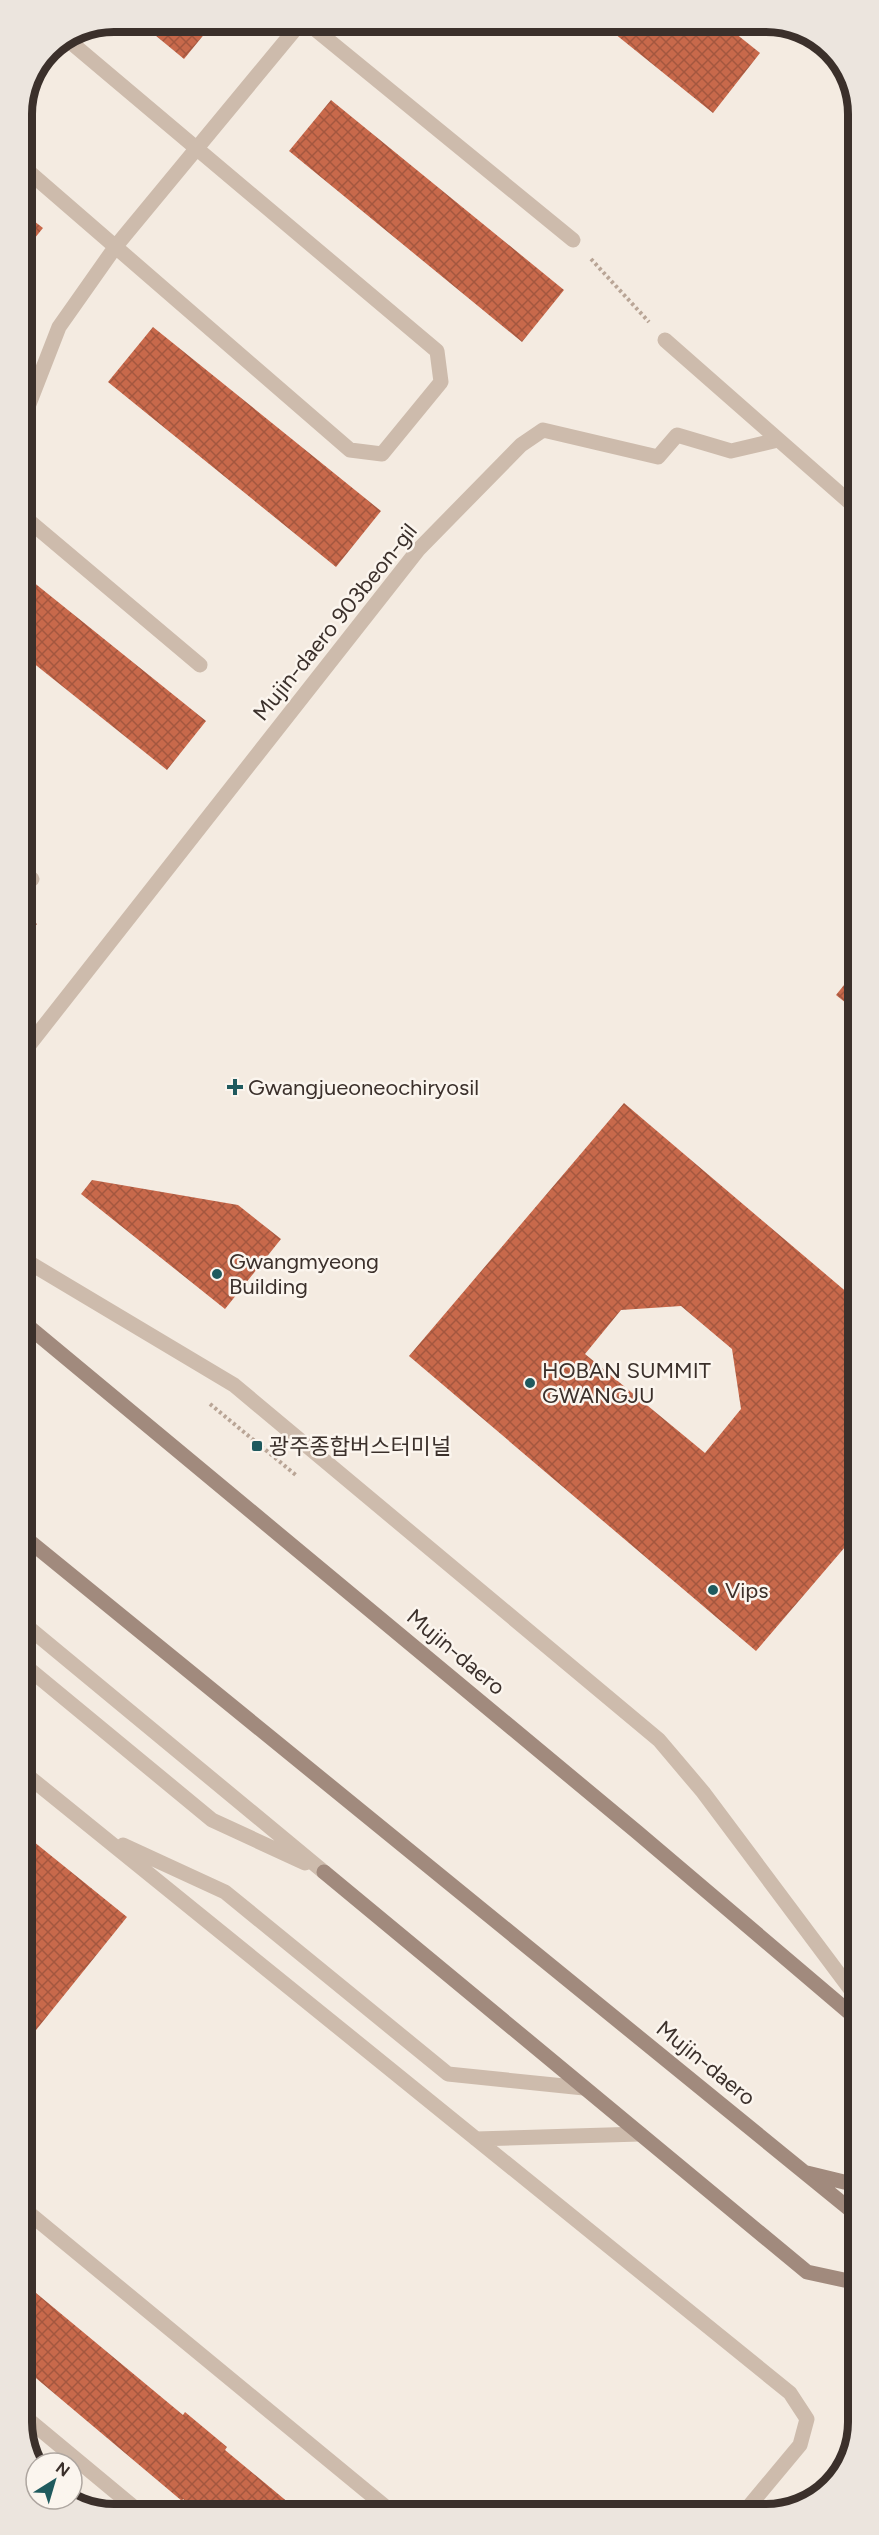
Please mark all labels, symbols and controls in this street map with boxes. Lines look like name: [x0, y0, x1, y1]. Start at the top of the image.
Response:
street label: Mujin-daero 903beon-gil: [247, 518, 423, 726]
place label: Gwangjueoneochiryosil: [248, 1074, 479, 1101]
marker: Gwangjueoneochiryosil: [226, 1078, 244, 1096]
place label: Gwangmyeong Building: [229, 1248, 379, 1300]
marker: Gwangmyeong Building: [210, 1267, 224, 1281]
place label: HOBAN SUMMIT GWANGJU: [542, 1357, 711, 1409]
marker: HOBAN SUMMIT GWANGJU: [523, 1376, 537, 1390]
place label: 광주종합버스터미널: [269, 1433, 451, 1460]
marker: 광주종합버스터미널: [250, 1439, 264, 1453]
place label: Vips: [725, 1577, 769, 1604]
marker: Vips: [706, 1583, 720, 1597]
street label: Mujin-daero: [401, 1603, 511, 1701]
street label: Mujin-daero: [651, 2015, 761, 2111]
north arrow: [24, 2451, 84, 2511]
text: N: [52, 2458, 73, 2481]

